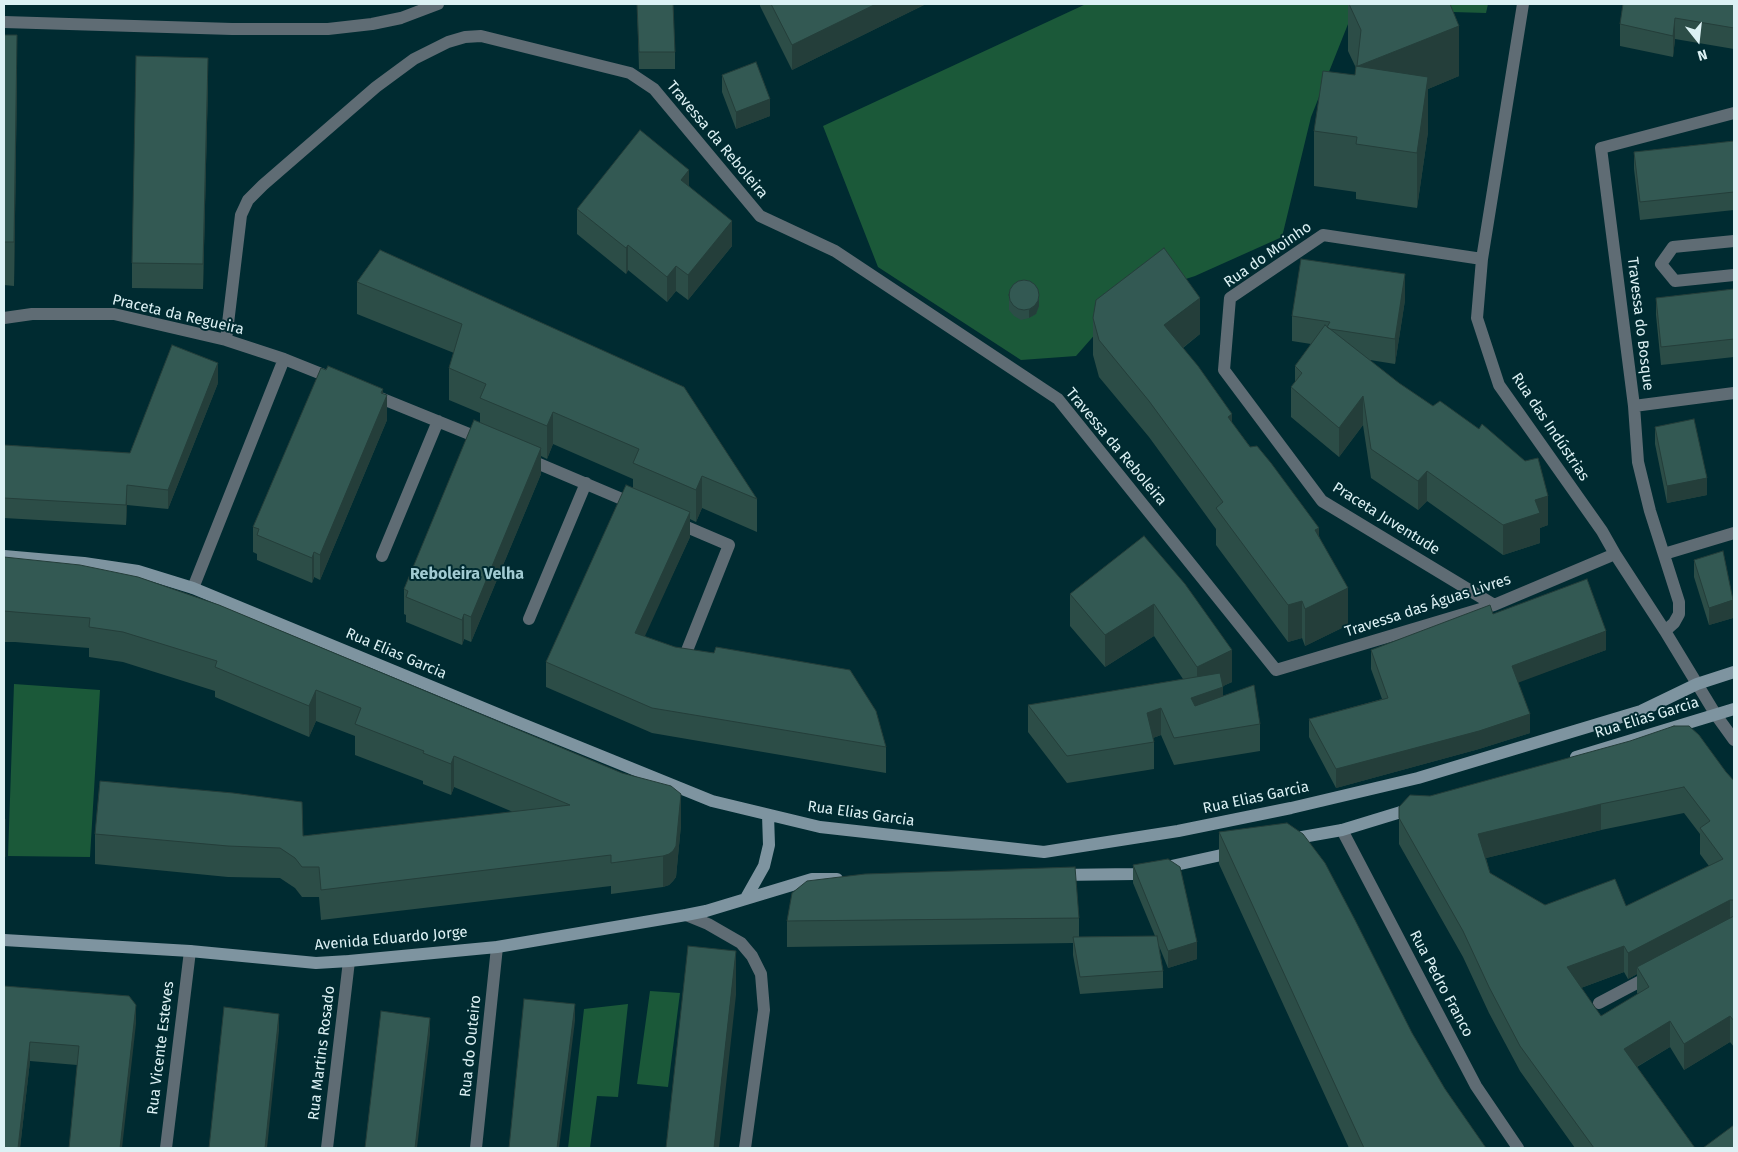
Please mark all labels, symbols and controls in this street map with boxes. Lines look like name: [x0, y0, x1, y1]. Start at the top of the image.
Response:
north arrow: [1673, 15, 1723, 65]
text: N: [1695, 45, 1709, 64]
street label: Travessa da Reboleira: [663, 78, 771, 202]
street label: Rua do Moinho: [1221, 218, 1315, 292]
street label: Travessa do Bosque: [1623, 256, 1657, 392]
street label: Praceta da Regueira: [110, 291, 246, 339]
street label: Rua das Indústrias: [1507, 370, 1593, 484]
street label: Travessa da Reboleira: [1062, 385, 1170, 509]
street label: Praceta Juventude: [1329, 479, 1443, 559]
district label: Reboleira Velha: [410, 565, 524, 585]
street label: Travessa das Águas Livres: [1343, 571, 1513, 641]
street label: Rua Elias Garcia: [343, 625, 449, 683]
street label: Rua Elias Garcia: [1593, 694, 1701, 742]
street label: Rua Elias Garcia: [1201, 778, 1311, 818]
street label: Rua Elias Garcia: [806, 798, 916, 830]
street label: Avenida Eduardo Jorge: [314, 923, 468, 955]
street label: Rua Pedro Franco: [1405, 928, 1477, 1040]
street label: Rua Vicente Esteves: [144, 980, 178, 1116]
street label: Rua Martins Rosado: [305, 985, 339, 1121]
street label: Rua do Outeiro: [457, 994, 485, 1098]

